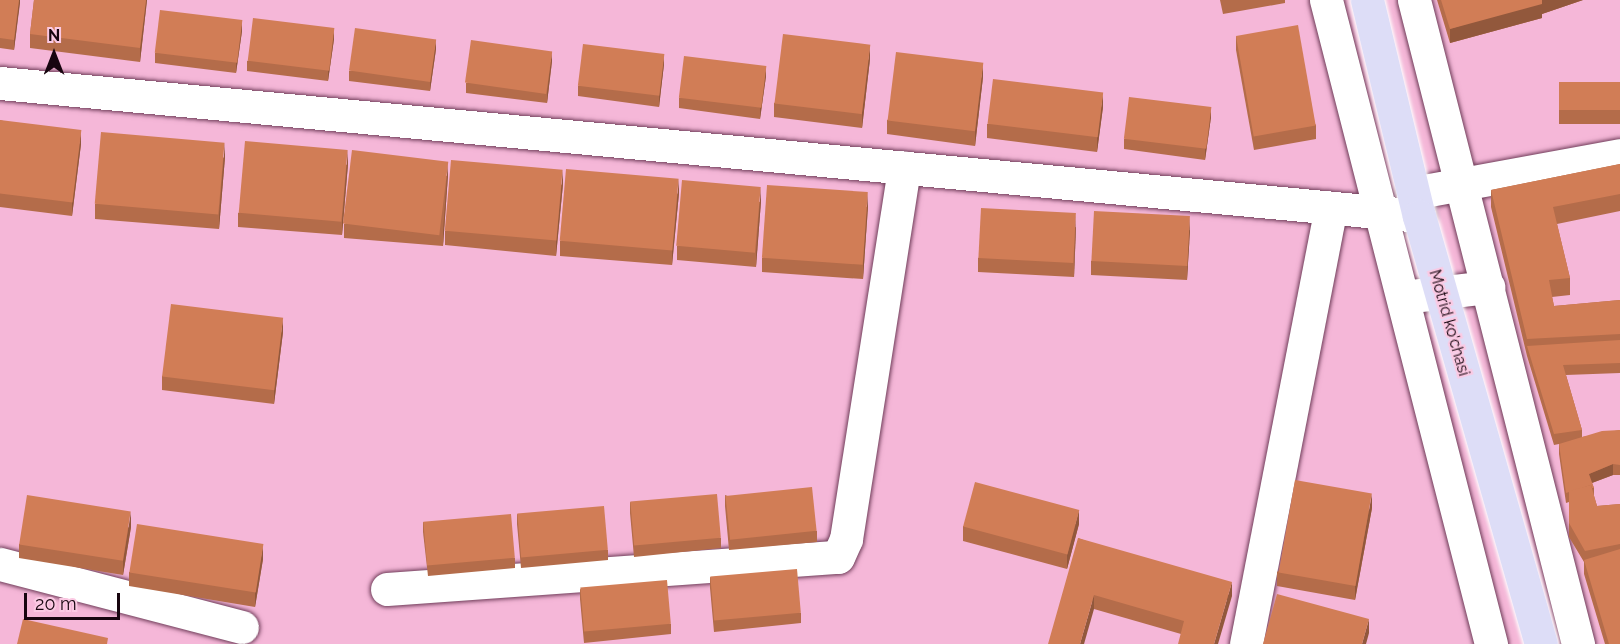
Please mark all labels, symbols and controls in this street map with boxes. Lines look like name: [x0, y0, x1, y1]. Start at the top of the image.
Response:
north arrow: [24, 24, 84, 84]
text: N: [48, 26, 60, 45]
street label: Motrid ko'chasi: [1425, 268, 1473, 378]
scale bar: [27, 581, 123, 619]
text: 20 m: [35, 593, 77, 614]

